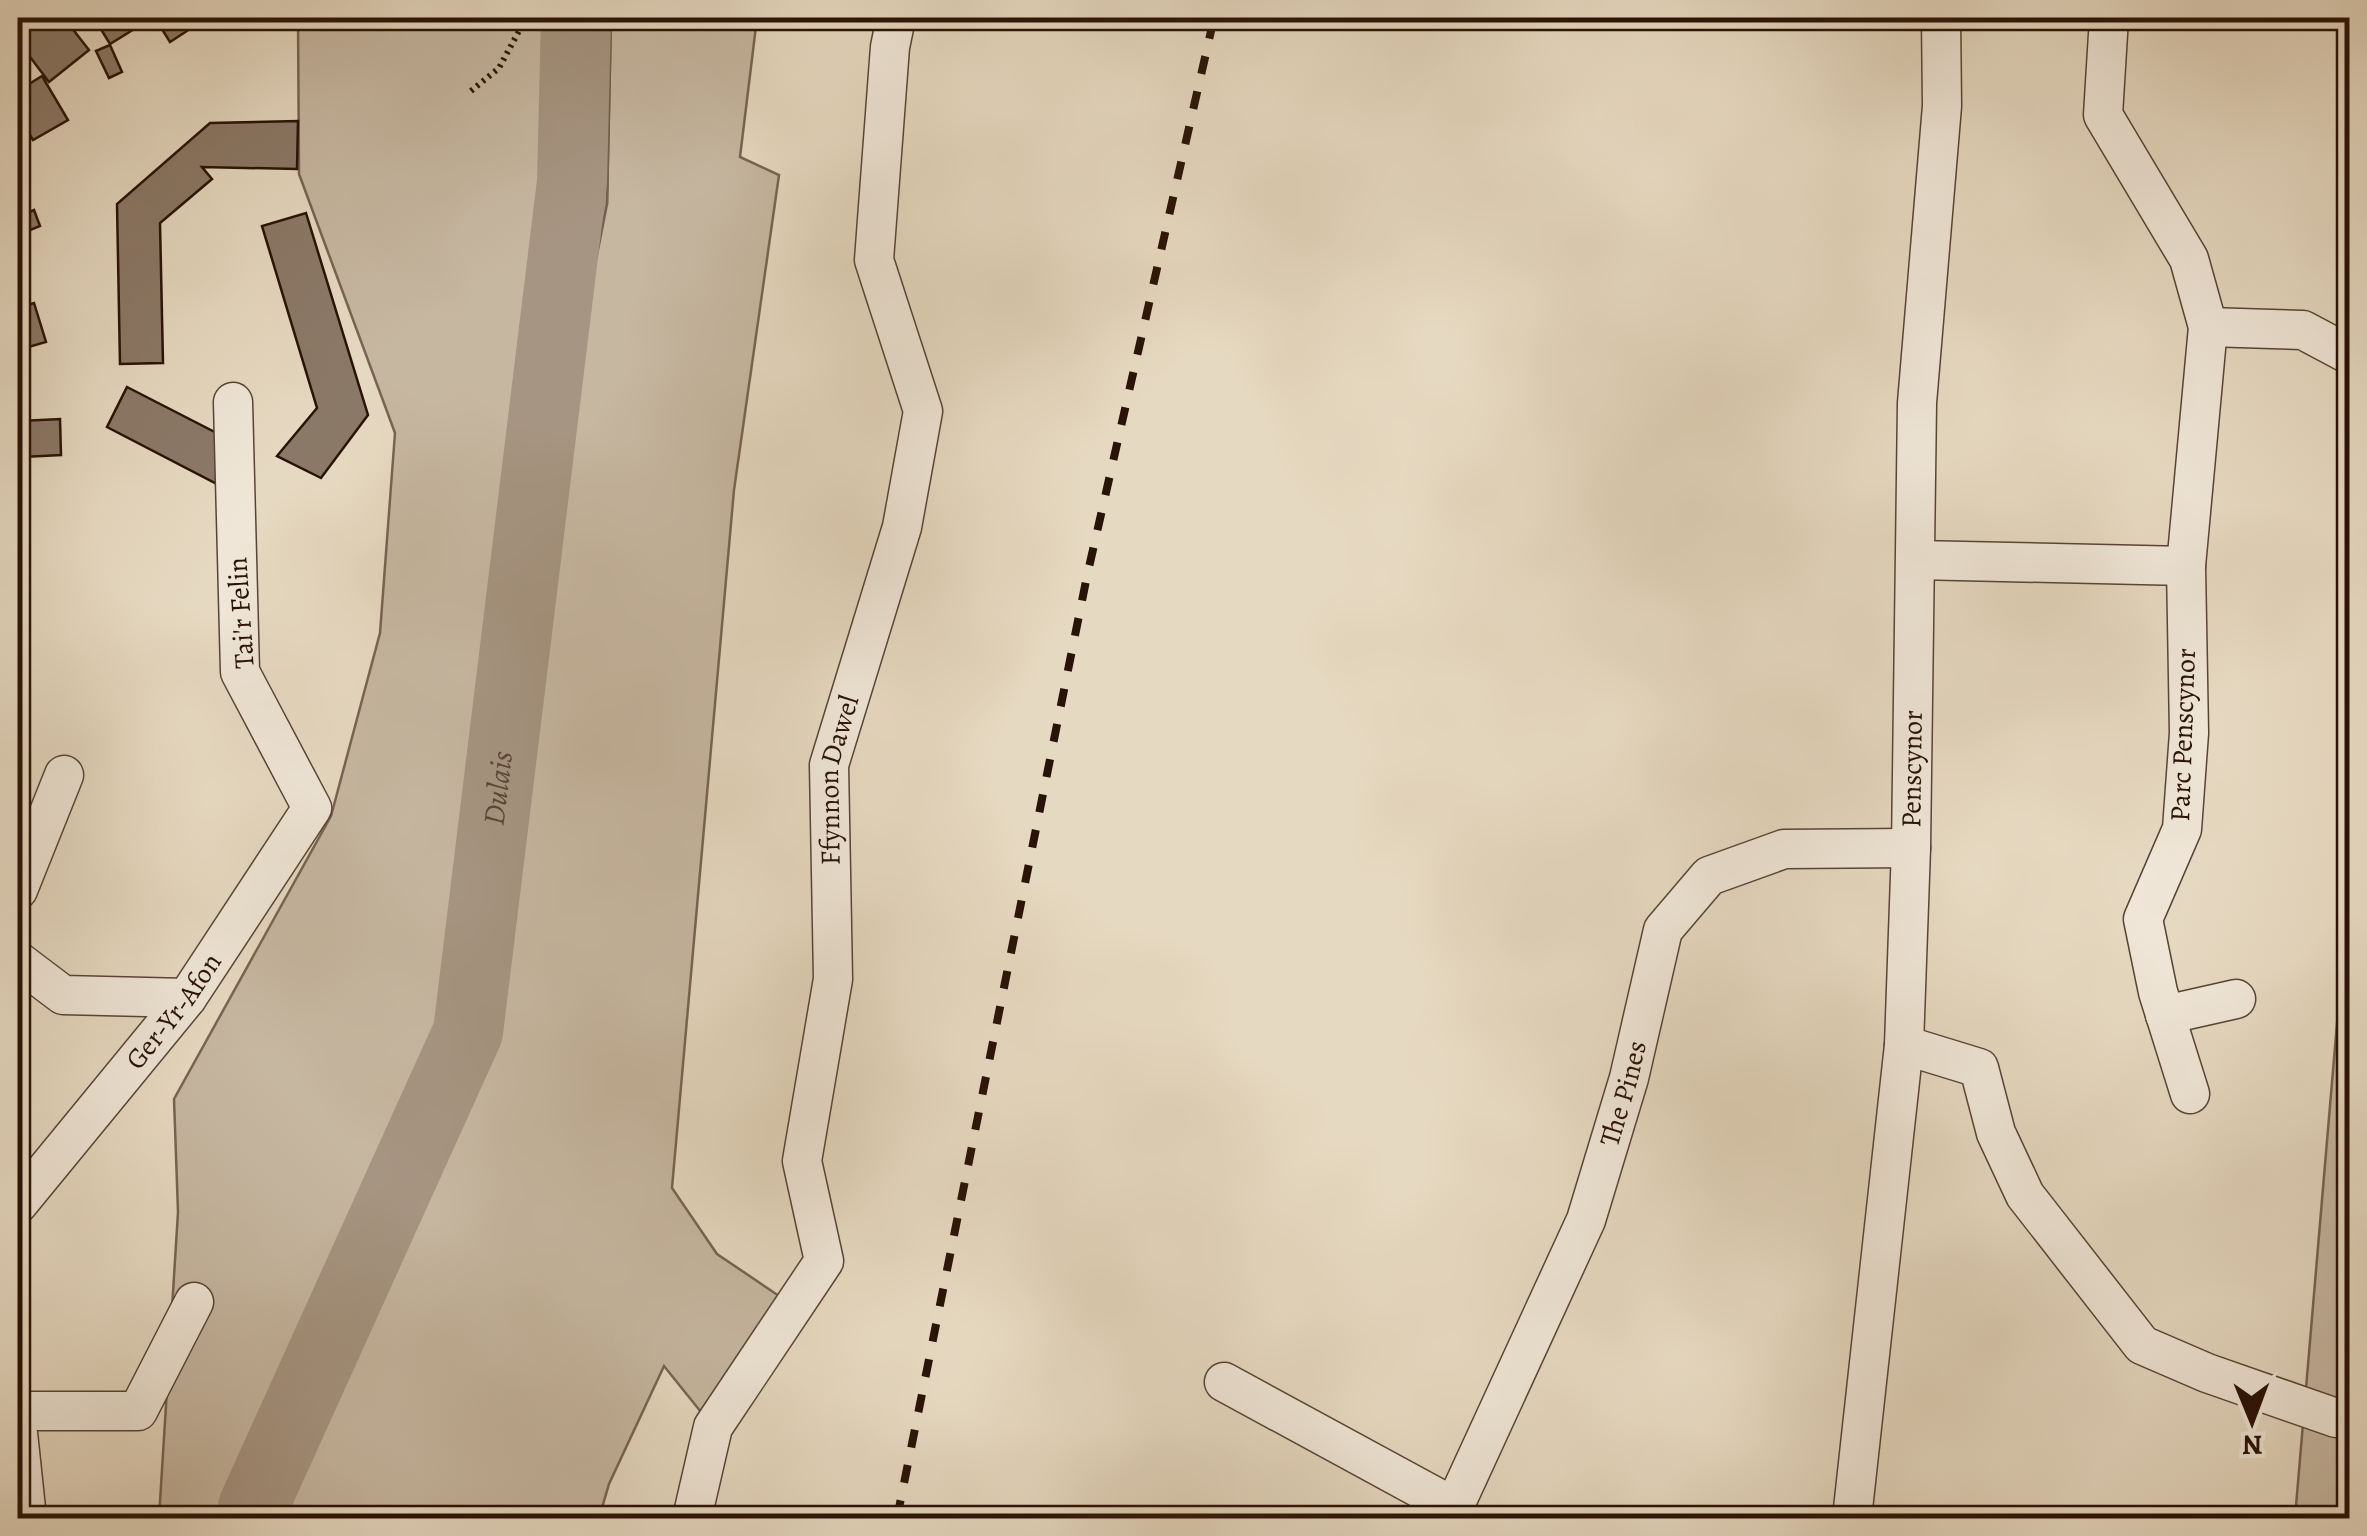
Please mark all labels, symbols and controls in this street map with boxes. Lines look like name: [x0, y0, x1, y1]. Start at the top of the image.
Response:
street label: Tai'r Felin: [218, 556, 264, 670]
street label: Parc Penscynor: [2161, 647, 2205, 822]
street label: Ffynnon Dawel: [810, 690, 868, 866]
street label: Penscynor: [1892, 710, 1932, 828]
water label: Dulais: [473, 749, 522, 828]
street label: Ger-Yr-Afon: [117, 945, 231, 1078]
street label: The Pines: [1590, 1037, 1656, 1151]
north arrow: [2202, 1371, 2302, 1471]
text: N: [2242, 1426, 2263, 1464]

